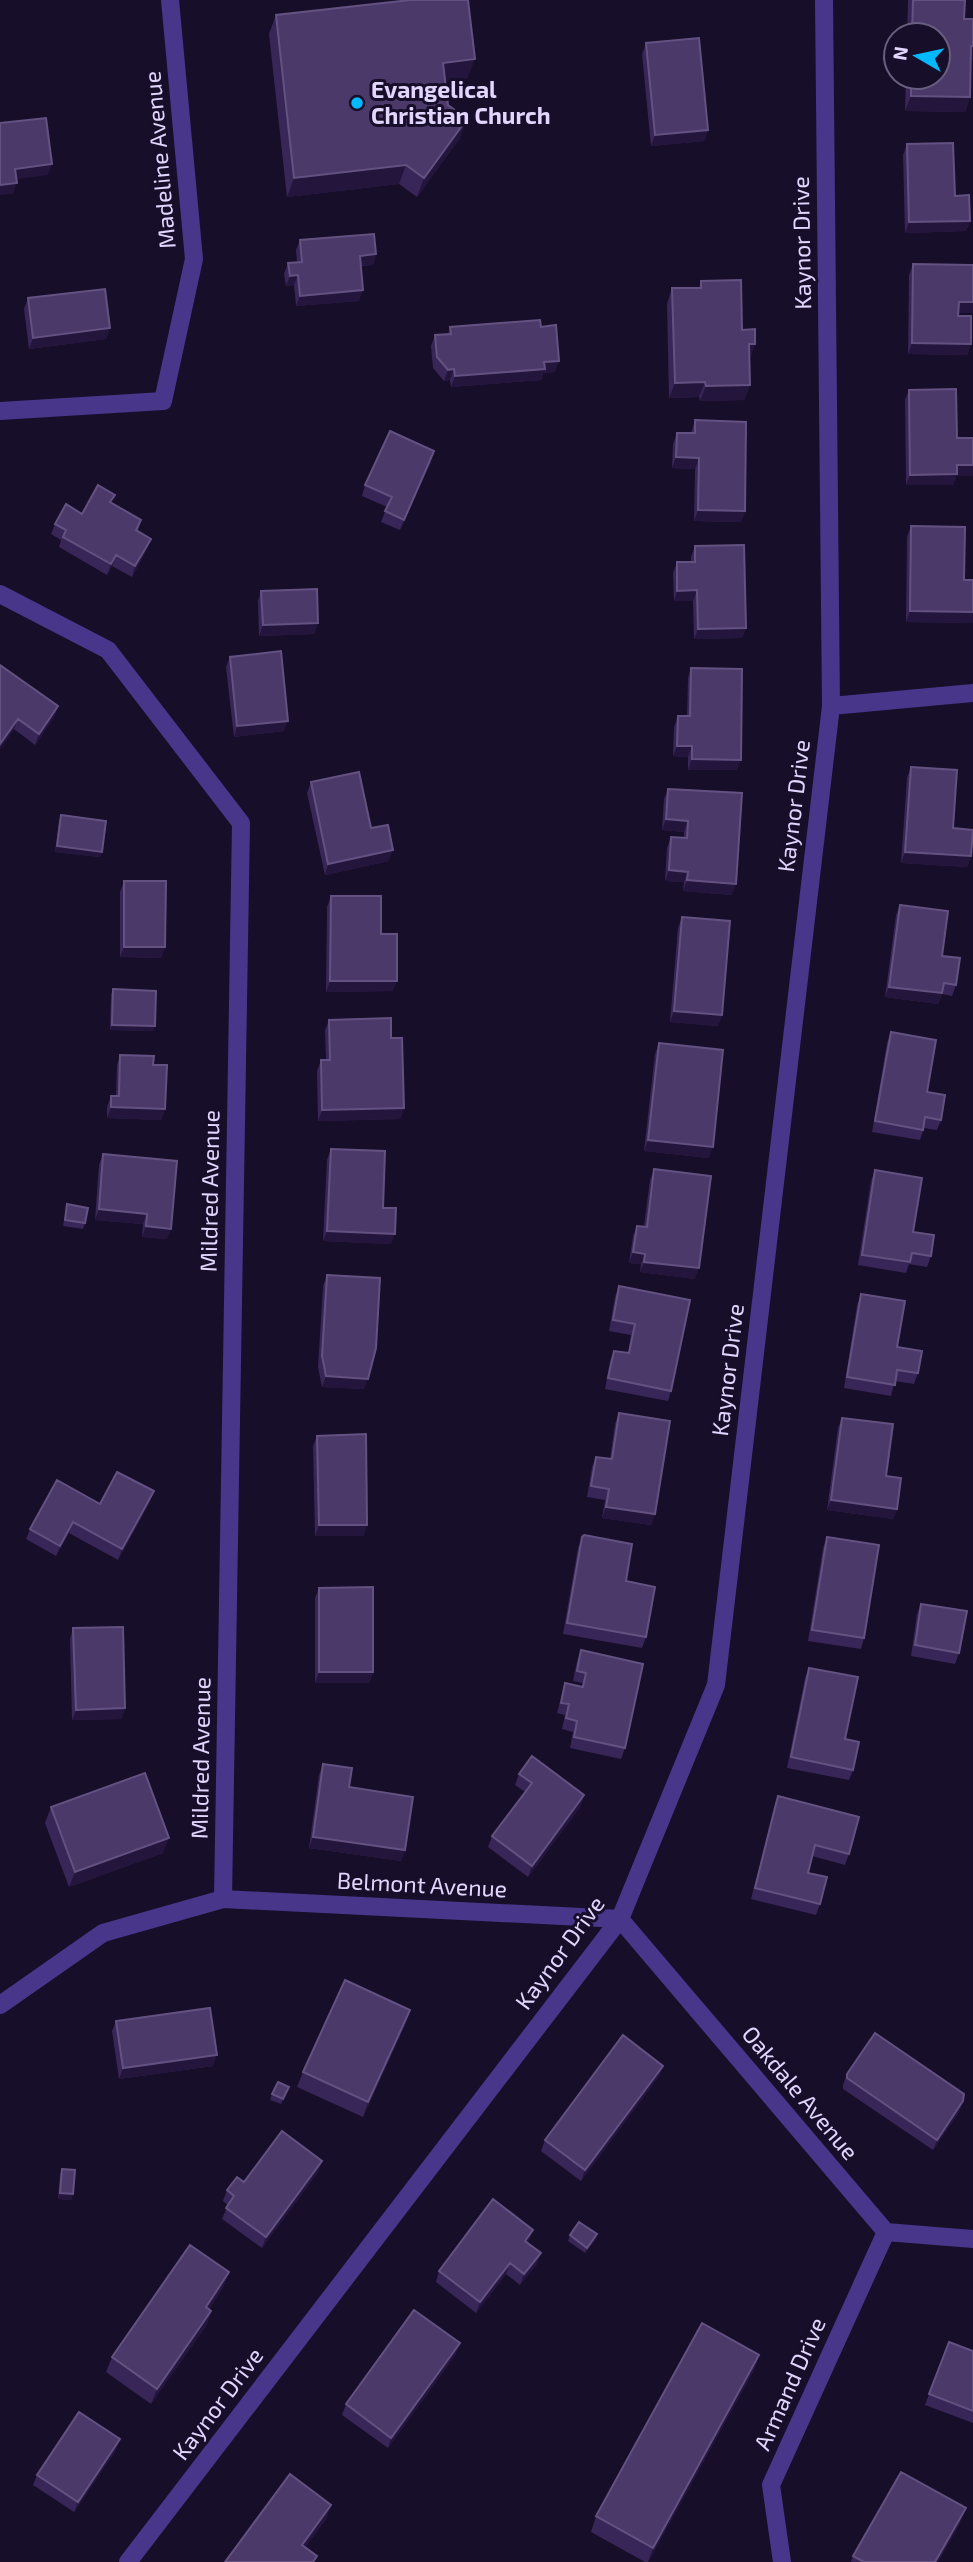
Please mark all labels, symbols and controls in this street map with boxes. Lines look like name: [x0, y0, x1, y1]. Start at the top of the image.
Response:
north arrow: [882, 21, 952, 91]
text: N: [887, 45, 912, 62]
street label: Madeline Avenue: [137, 70, 181, 250]
place label: Evangelical Christian Church: [371, 75, 551, 129]
marker: Evangelical Christian Church: [349, 95, 365, 111]
street label: Kaynor Drive: [786, 176, 816, 310]
street label: Kaynor Drive: [771, 738, 815, 874]
street label: Mildred Avenue: [194, 1110, 224, 1272]
street label: Kaynor Drive: [705, 1302, 749, 1438]
street label: Mildred Avenue: [185, 1677, 215, 1839]
street label: Belmont Avenue: [336, 1866, 508, 1902]
street label: Kaynor Drive: [509, 1890, 610, 2015]
street label: Oakdale Avenue: [737, 2020, 865, 2165]
street label: Armand Drive: [747, 2313, 831, 2454]
street label: Kaynor Drive: [166, 2342, 268, 2465]

